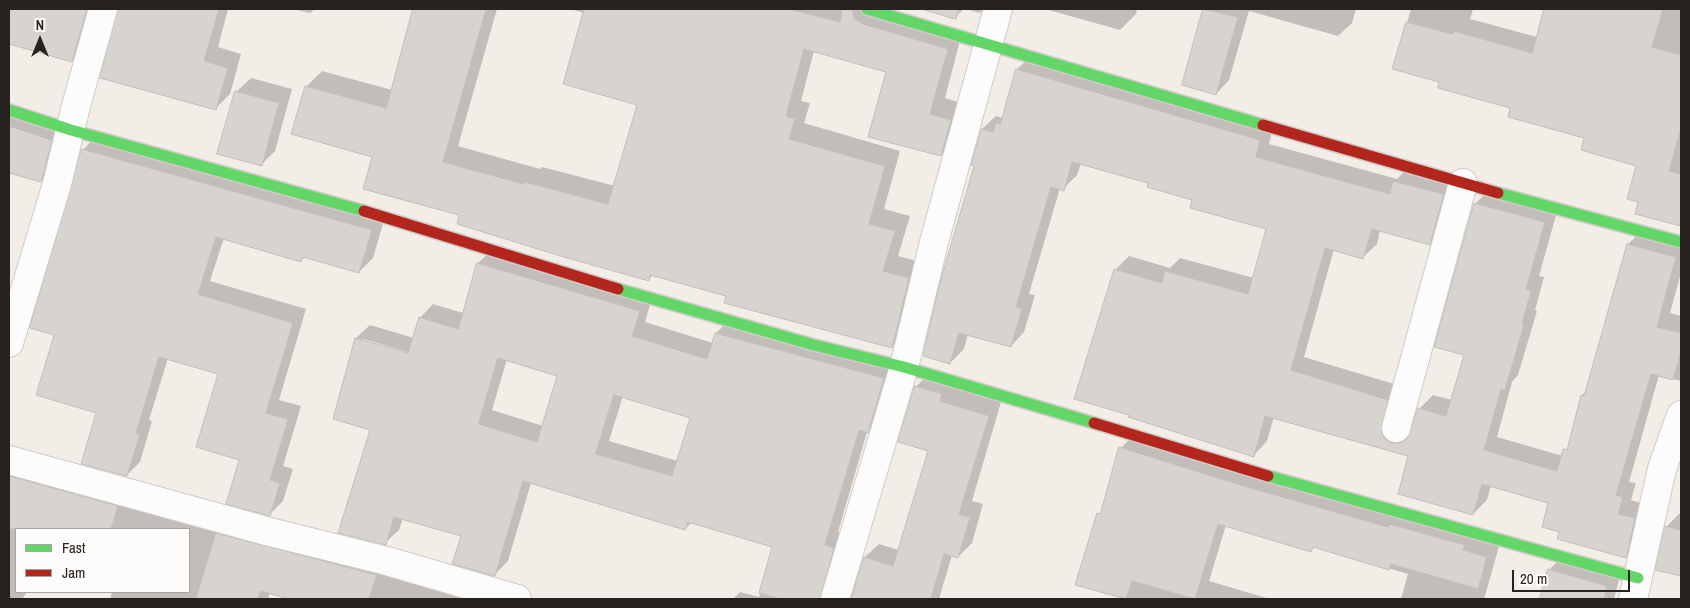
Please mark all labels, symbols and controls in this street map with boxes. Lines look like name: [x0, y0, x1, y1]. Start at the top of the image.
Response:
north arrow: [15, 15, 65, 65]
text: N: [36, 16, 44, 34]
legend: [15, 528, 190, 593]
text: Fast: [62, 537, 85, 558]
scale bar: [1515, 560, 1632, 592]
text: Jam: [62, 562, 85, 583]
text: 20 m: [1520, 568, 1547, 589]

